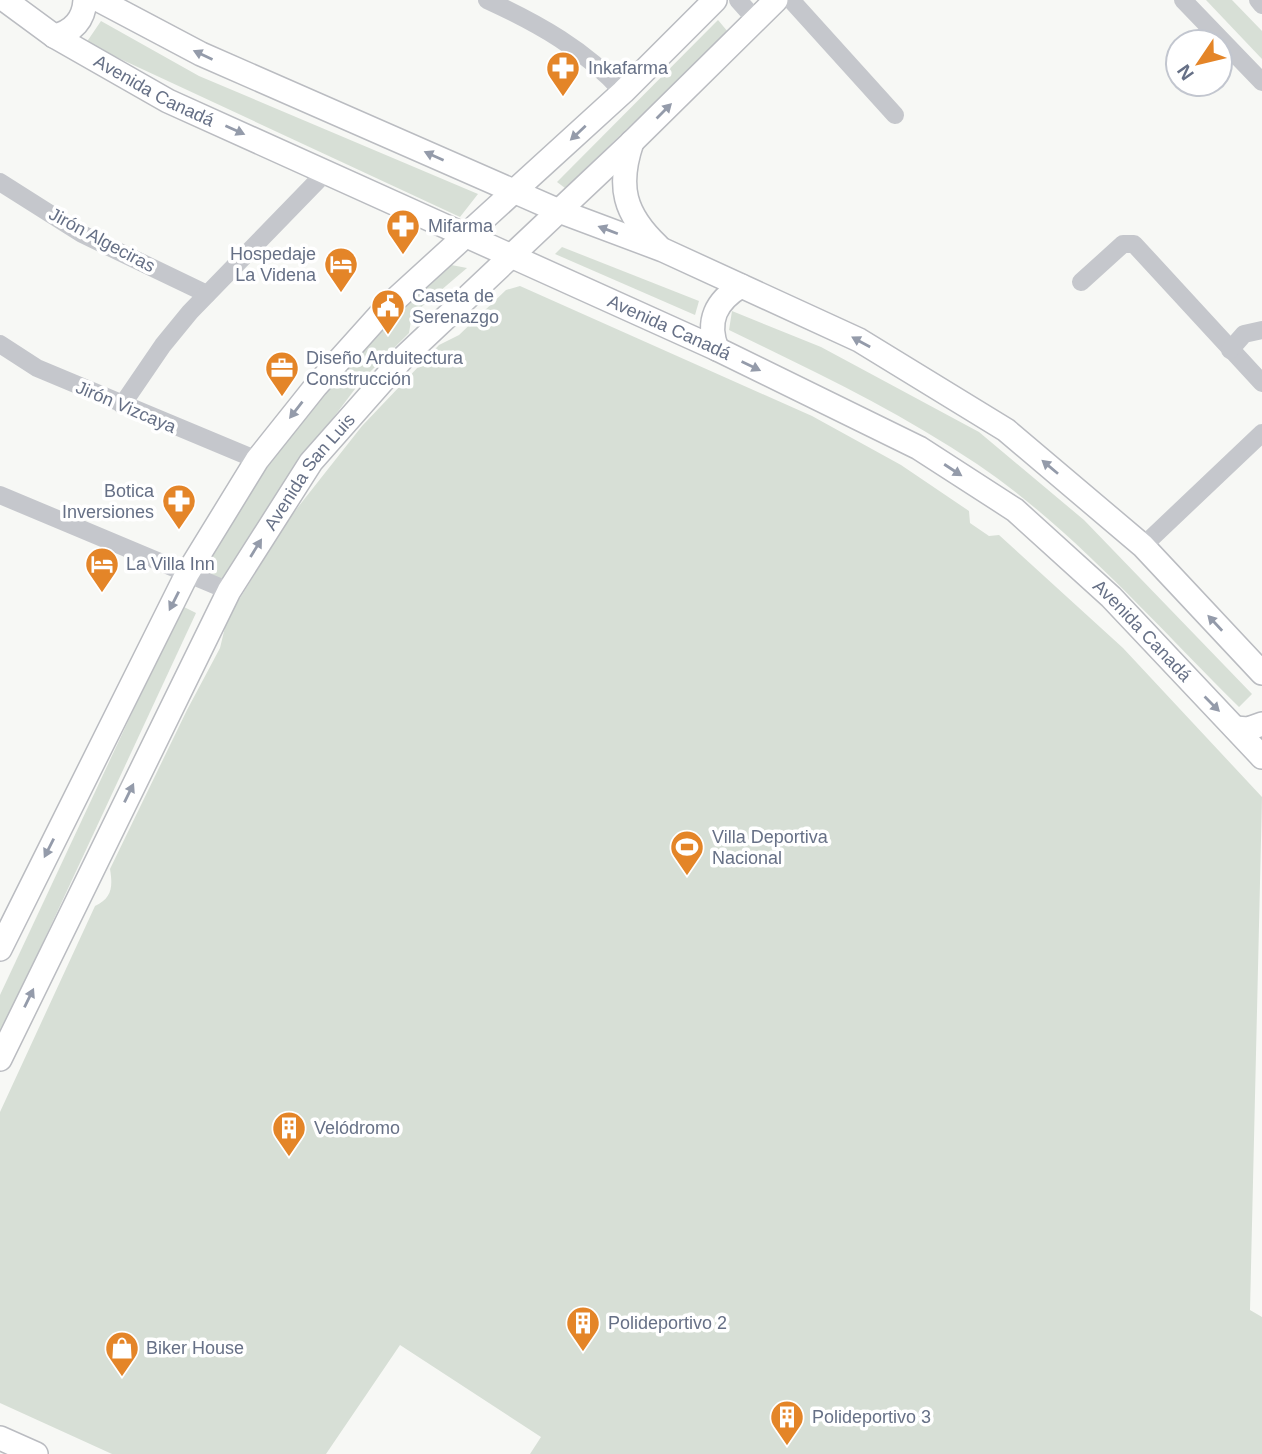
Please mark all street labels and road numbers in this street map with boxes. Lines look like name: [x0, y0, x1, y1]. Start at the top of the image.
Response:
street label: Avenida Canadá: [91, 51, 218, 131]
street label: Jirón Algeciras: [46, 204, 158, 276]
street label: Avenida Canadá: [605, 291, 735, 365]
street label: Jirón Vizcaya: [73, 377, 180, 437]
street label: Avenida San Luis: [260, 410, 359, 534]
street label: Avenida Canadá: [1089, 576, 1196, 686]

